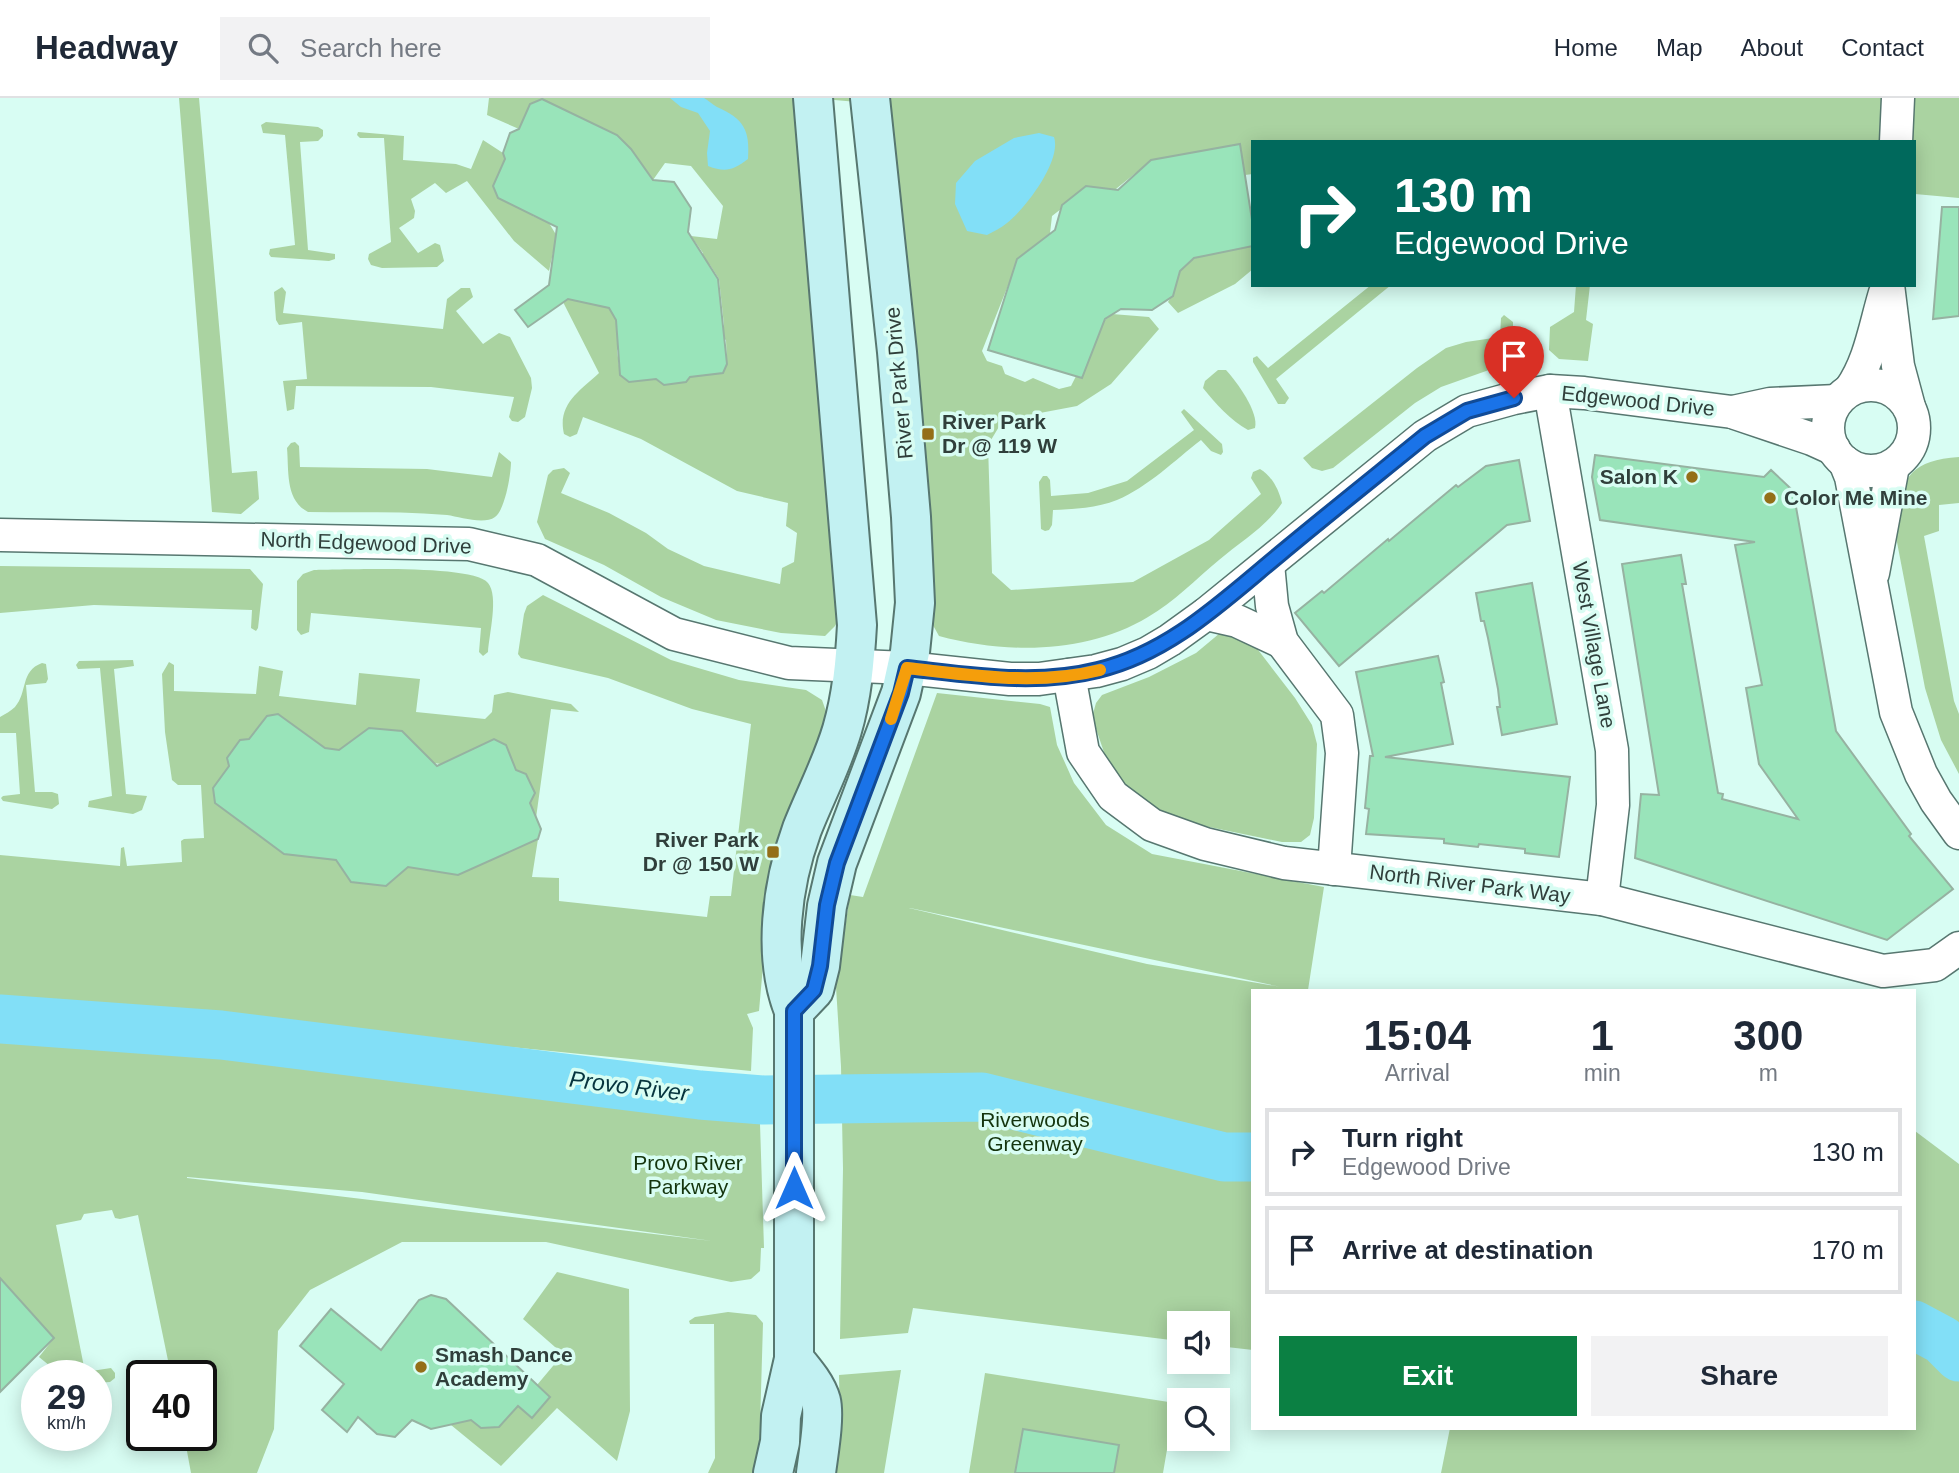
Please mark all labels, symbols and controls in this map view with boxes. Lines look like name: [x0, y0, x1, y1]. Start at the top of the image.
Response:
search box: [220, 17, 710, 80]
text: Headway: [35, 29, 178, 66]
icon: search: [244, 29, 282, 67]
text: Search here: [300, 33, 442, 63]
text: Home: [1554, 34, 1618, 61]
text: Map: [1656, 34, 1703, 61]
text: About: [1741, 34, 1803, 61]
text: Contact: [1841, 34, 1924, 61]
icon: right: [1279, 168, 1370, 259]
text: 130 m: [1394, 168, 1533, 222]
text: Edgewood Drive: [1394, 225, 1629, 261]
street label: River Park Drive: [880, 306, 917, 460]
pin: [1484, 326, 1544, 398]
icon: arrive: [1495, 337, 1533, 375]
street label: Edgewood Drive: [1560, 381, 1716, 420]
place label: River Park Dr @ 119 W: [942, 410, 1057, 457]
marker: River Park Dr @ 119 W: [920, 426, 936, 442]
place label: Salon K: [1600, 465, 1678, 488]
marker: Salon K: [1684, 469, 1700, 485]
place label: Color Me Mine: [1784, 486, 1928, 509]
marker: Color Me Mine: [1762, 490, 1778, 506]
street label: North Edgewood Drive: [260, 527, 472, 558]
street label: West Village Lane: [1569, 560, 1620, 730]
place label: River Park Dr @ 150 W: [643, 828, 759, 875]
marker: River Park Dr @ 150 W: [765, 844, 781, 860]
street label: North River Park Way: [1368, 860, 1572, 907]
text: 15:04: [1364, 1012, 1471, 1059]
text: 1: [1590, 1012, 1614, 1059]
text: 300: [1733, 1012, 1803, 1059]
text: Arrival: [1385, 1060, 1450, 1086]
text: min: [1584, 1060, 1621, 1086]
text: m: [1759, 1060, 1778, 1086]
water label: Provo River: [568, 1066, 692, 1106]
park label: Riverwoods Greenway: [980, 1108, 1090, 1155]
text: Turn right: [1342, 1123, 1463, 1153]
icon: right: [1283, 1133, 1321, 1171]
text: 130 m: [1812, 1137, 1884, 1167]
park label: Provo River Parkway: [633, 1151, 743, 1198]
position arrow: [757, 1151, 831, 1225]
text: Edgewood Drive: [1342, 1154, 1511, 1180]
icon: arrive: [1283, 1231, 1321, 1269]
text: Arrive at destination: [1342, 1235, 1593, 1265]
text: 170 m: [1812, 1235, 1884, 1265]
map controls: [1167, 1311, 1230, 1451]
button: sound: [1167, 1311, 1230, 1374]
button: Exit: [1279, 1336, 1577, 1416]
button: Share: [1591, 1336, 1888, 1416]
place label: Smash Dance Academy: [435, 1343, 573, 1390]
marker: Smash Dance Academy: [413, 1359, 429, 1375]
speed limit sign: 40: [126, 1360, 217, 1451]
text: 29: [47, 1377, 86, 1416]
button: search: [1167, 1388, 1230, 1451]
text: km/h: [47, 1413, 86, 1433]

